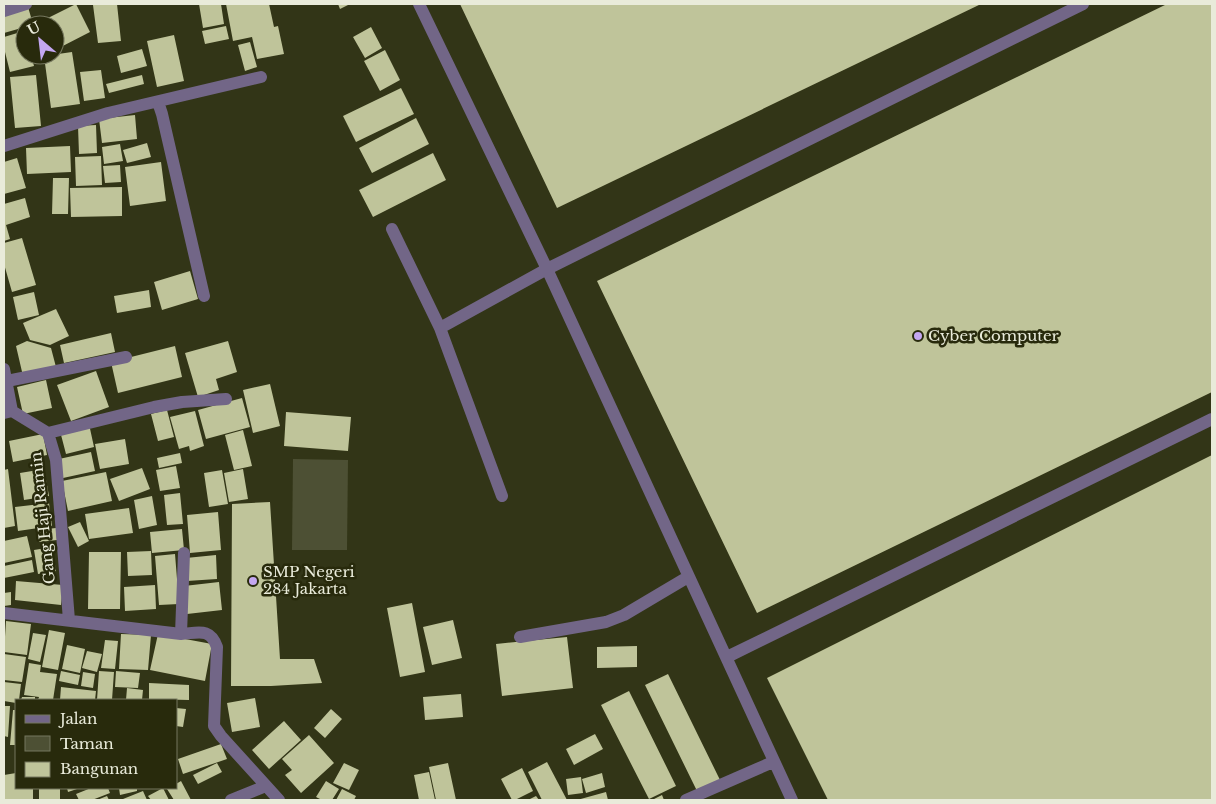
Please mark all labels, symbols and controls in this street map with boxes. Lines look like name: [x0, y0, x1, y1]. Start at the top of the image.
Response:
north arrow: [15, 15, 65, 65]
text: U: [24, 17, 44, 39]
place label: Cyber Computer: [928, 326, 1060, 345]
marker: Cyber Computer: [912, 330, 924, 342]
street label: Gang Haji Ramin: [26, 451, 59, 585]
place label: SMP Negeri 284 Jakarta: [263, 562, 355, 598]
marker: SMP Negeri 284 Jakarta: [247, 575, 259, 587]
legend: [15, 699, 178, 789]
text: Jalan: [58, 709, 97, 728]
text: Taman: [60, 734, 114, 753]
text: Bangunan: [60, 759, 138, 778]

